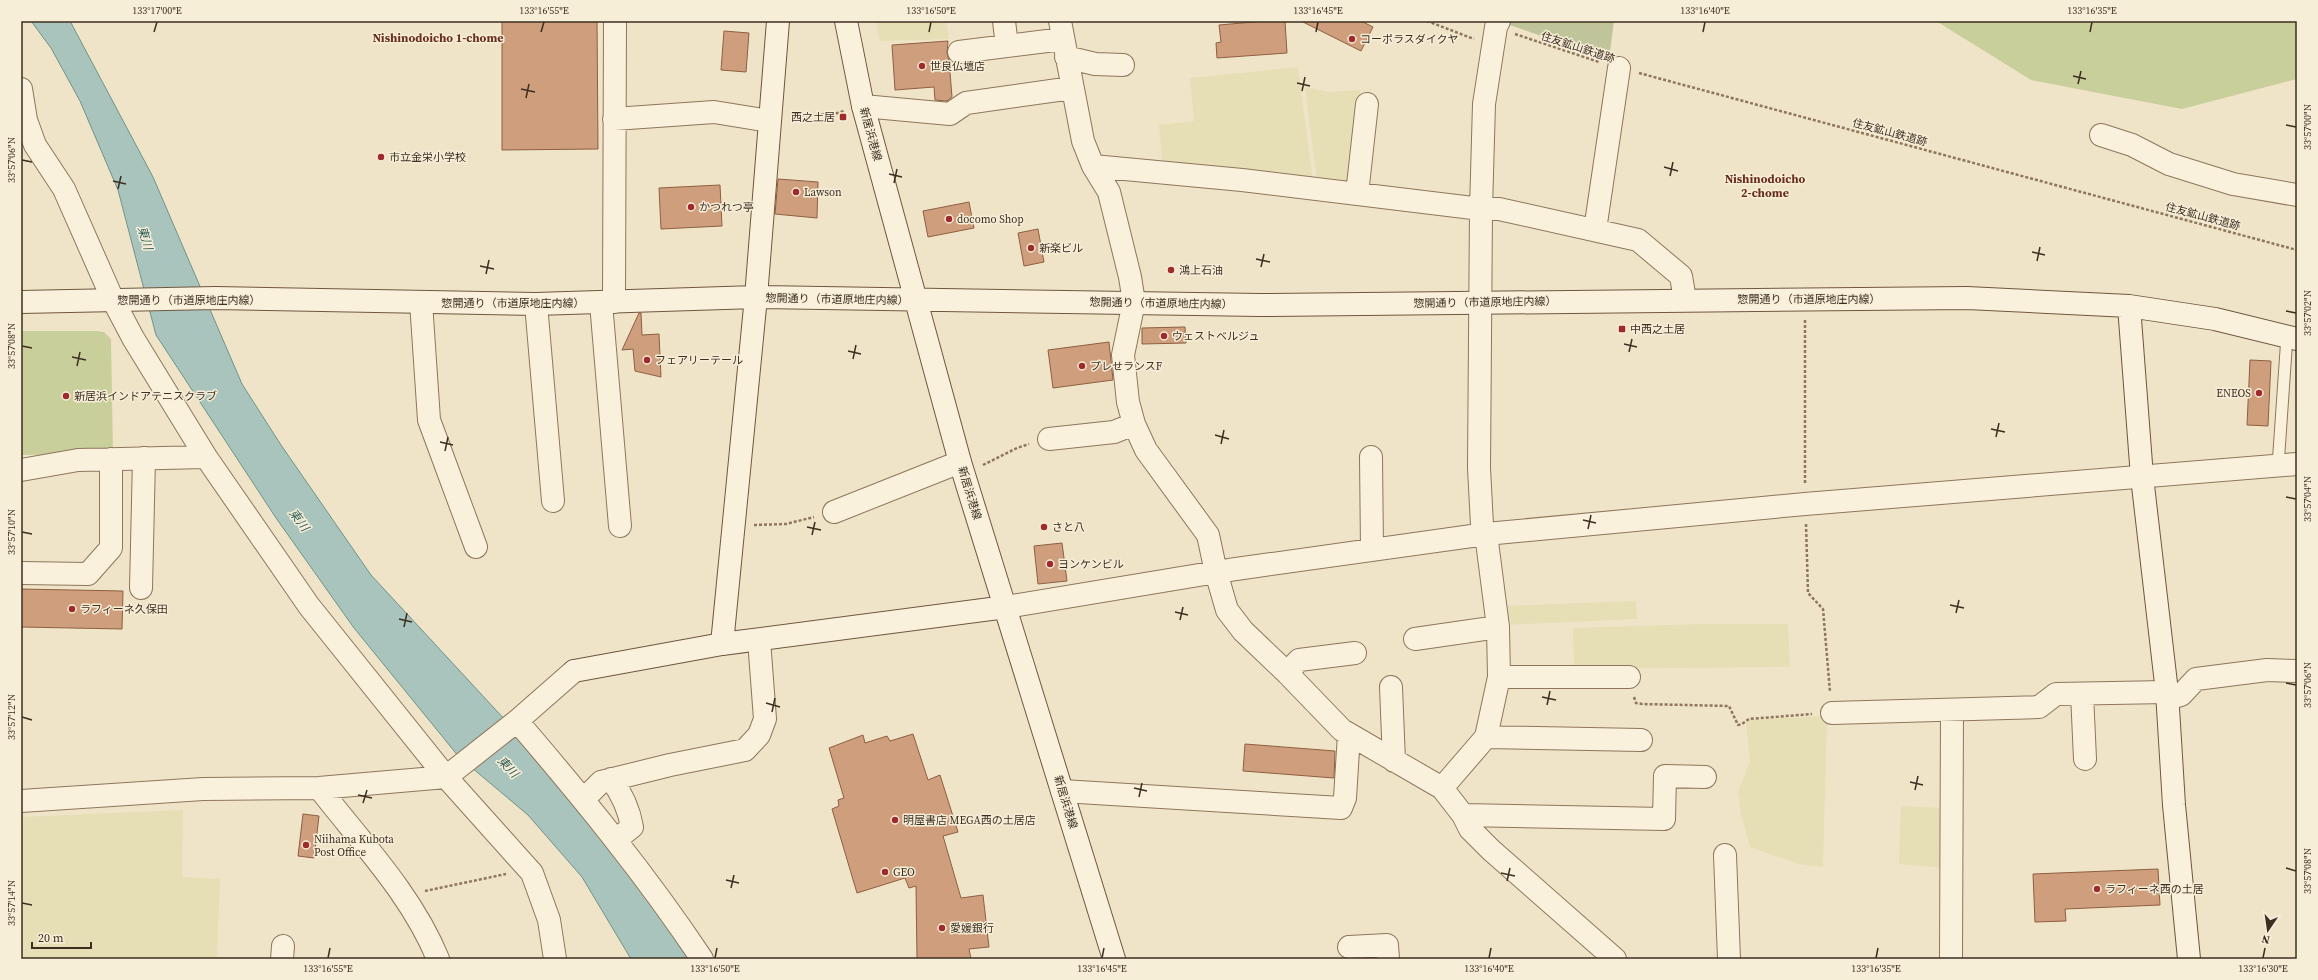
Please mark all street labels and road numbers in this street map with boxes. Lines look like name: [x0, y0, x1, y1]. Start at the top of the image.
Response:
street label: 住友鉱山鉄道跡: [1539, 28, 1617, 67]
street label: 新居浜港線: [856, 106, 885, 163]
street label: 住友鉱山鉄道跡: [1851, 115, 1929, 150]
street label: 住友鉱山鉄道跡: [2164, 199, 2242, 234]
street label: 惣開通り（市道原地庄内線）: [765, 291, 909, 308]
street label: 惣開通り（市道原地庄内線）: [1738, 292, 1881, 307]
street label: 惣開通り（市道原地庄内線）: [118, 293, 261, 308]
street label: 惣開通り（市道原地庄内線）: [1413, 294, 1557, 311]
street label: 惣開通り（市道原地庄内線）: [1089, 295, 1233, 312]
street label: 惣開通り（市道原地庄内線）: [442, 296, 585, 311]
street label: 新居浜港線: [954, 465, 985, 522]
street label: 新居浜港線: [1050, 774, 1081, 831]

